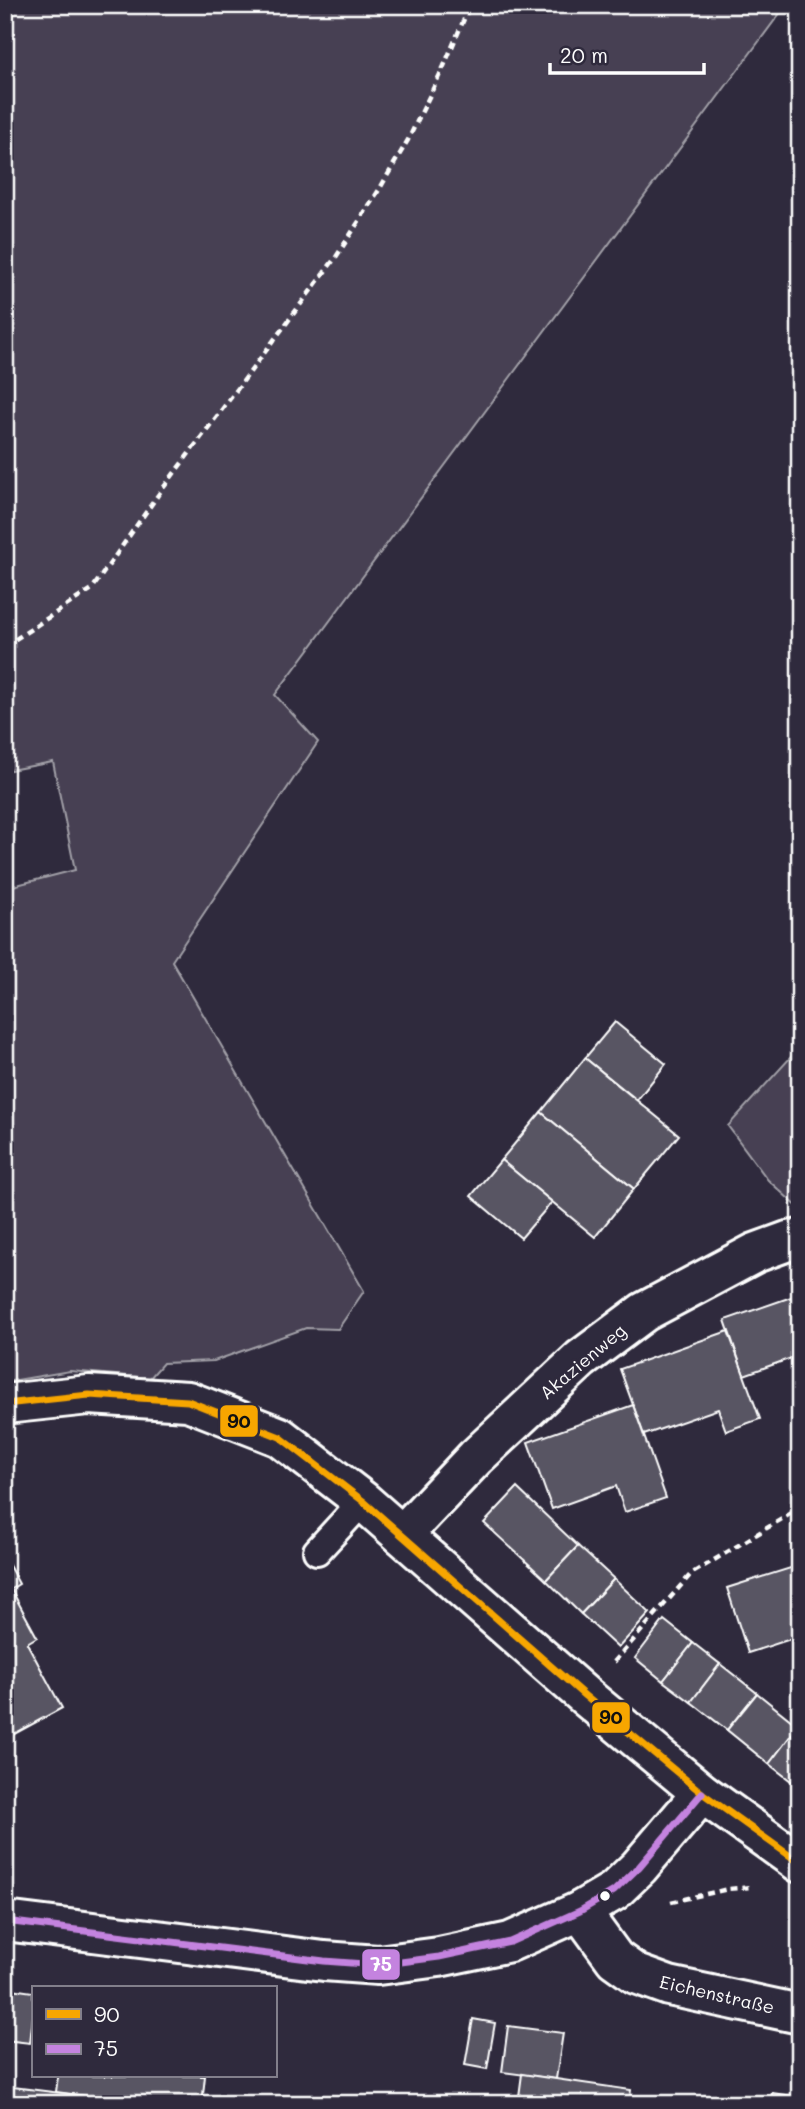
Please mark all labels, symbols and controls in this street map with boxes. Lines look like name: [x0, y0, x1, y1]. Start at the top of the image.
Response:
scale bar: [550, 32, 704, 76]
text: 20 m: [560, 41, 608, 68]
street label: Akazienweg: [534, 1318, 630, 1404]
line badge: 90: [219, 1404, 259, 1438]
text: 90: [227, 1408, 251, 1433]
line badge: 90: [591, 1701, 631, 1734]
text: 90: [599, 1704, 623, 1729]
unlabelled marker: [598, 1889, 612, 1903]
line badge: 75: [361, 1948, 401, 1981]
text: 75: [370, 1951, 392, 1976]
street label: Eichenstraße: [657, 1969, 777, 2019]
legend: [32, 1986, 276, 2078]
text: 90: [94, 2000, 119, 2027]
text: 75: [94, 2034, 118, 2061]

